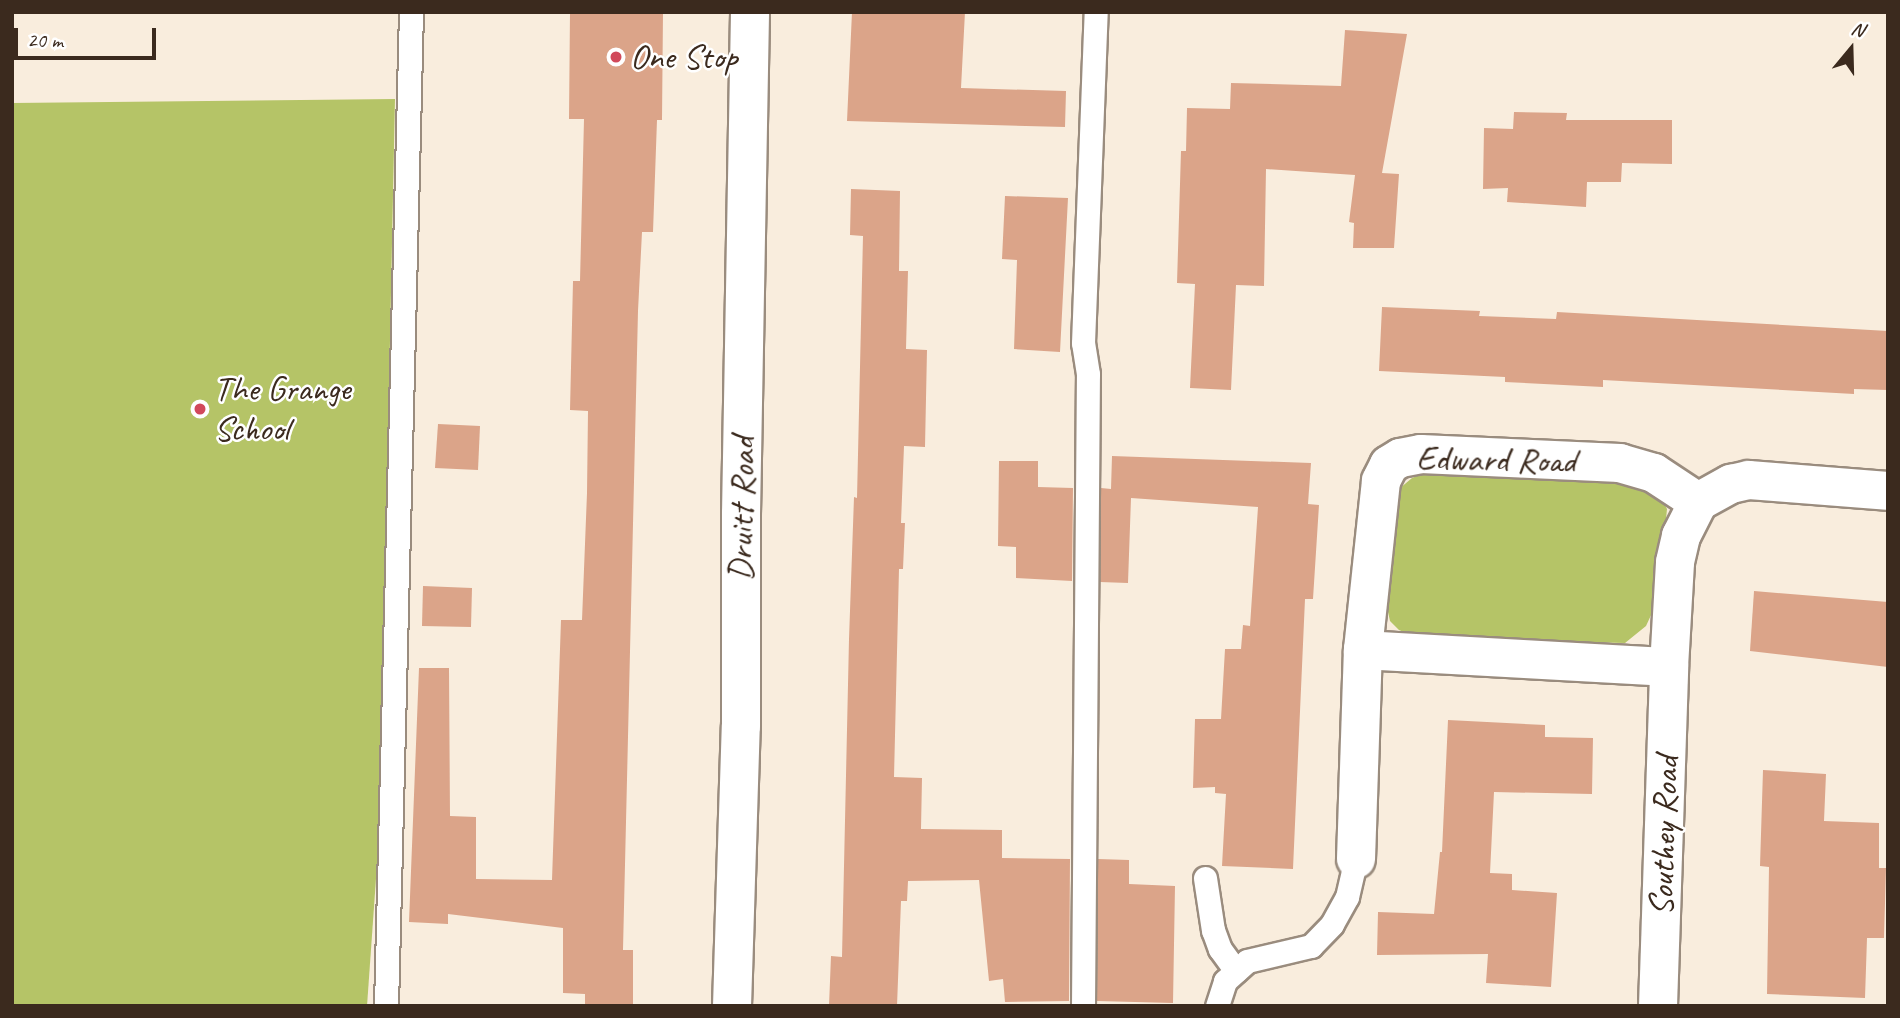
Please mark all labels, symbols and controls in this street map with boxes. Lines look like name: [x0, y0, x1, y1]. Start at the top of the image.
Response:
scale bar: [18, 14, 159, 58]
north arrow: [1816, 14, 1886, 84]
text: N: [1848, 16, 1867, 42]
text: 20 m: [27, 27, 63, 53]
place label: One Stop: [630, 36, 738, 78]
marker: One Stop: [608, 49, 624, 65]
place label: The Grange School: [214, 368, 351, 450]
marker: The Grange School: [192, 401, 208, 417]
street label: Druitt Road: [720, 437, 764, 581]
street label: Edward Road: [1416, 438, 1576, 482]
street label: Southey Road: [1640, 755, 1688, 917]

